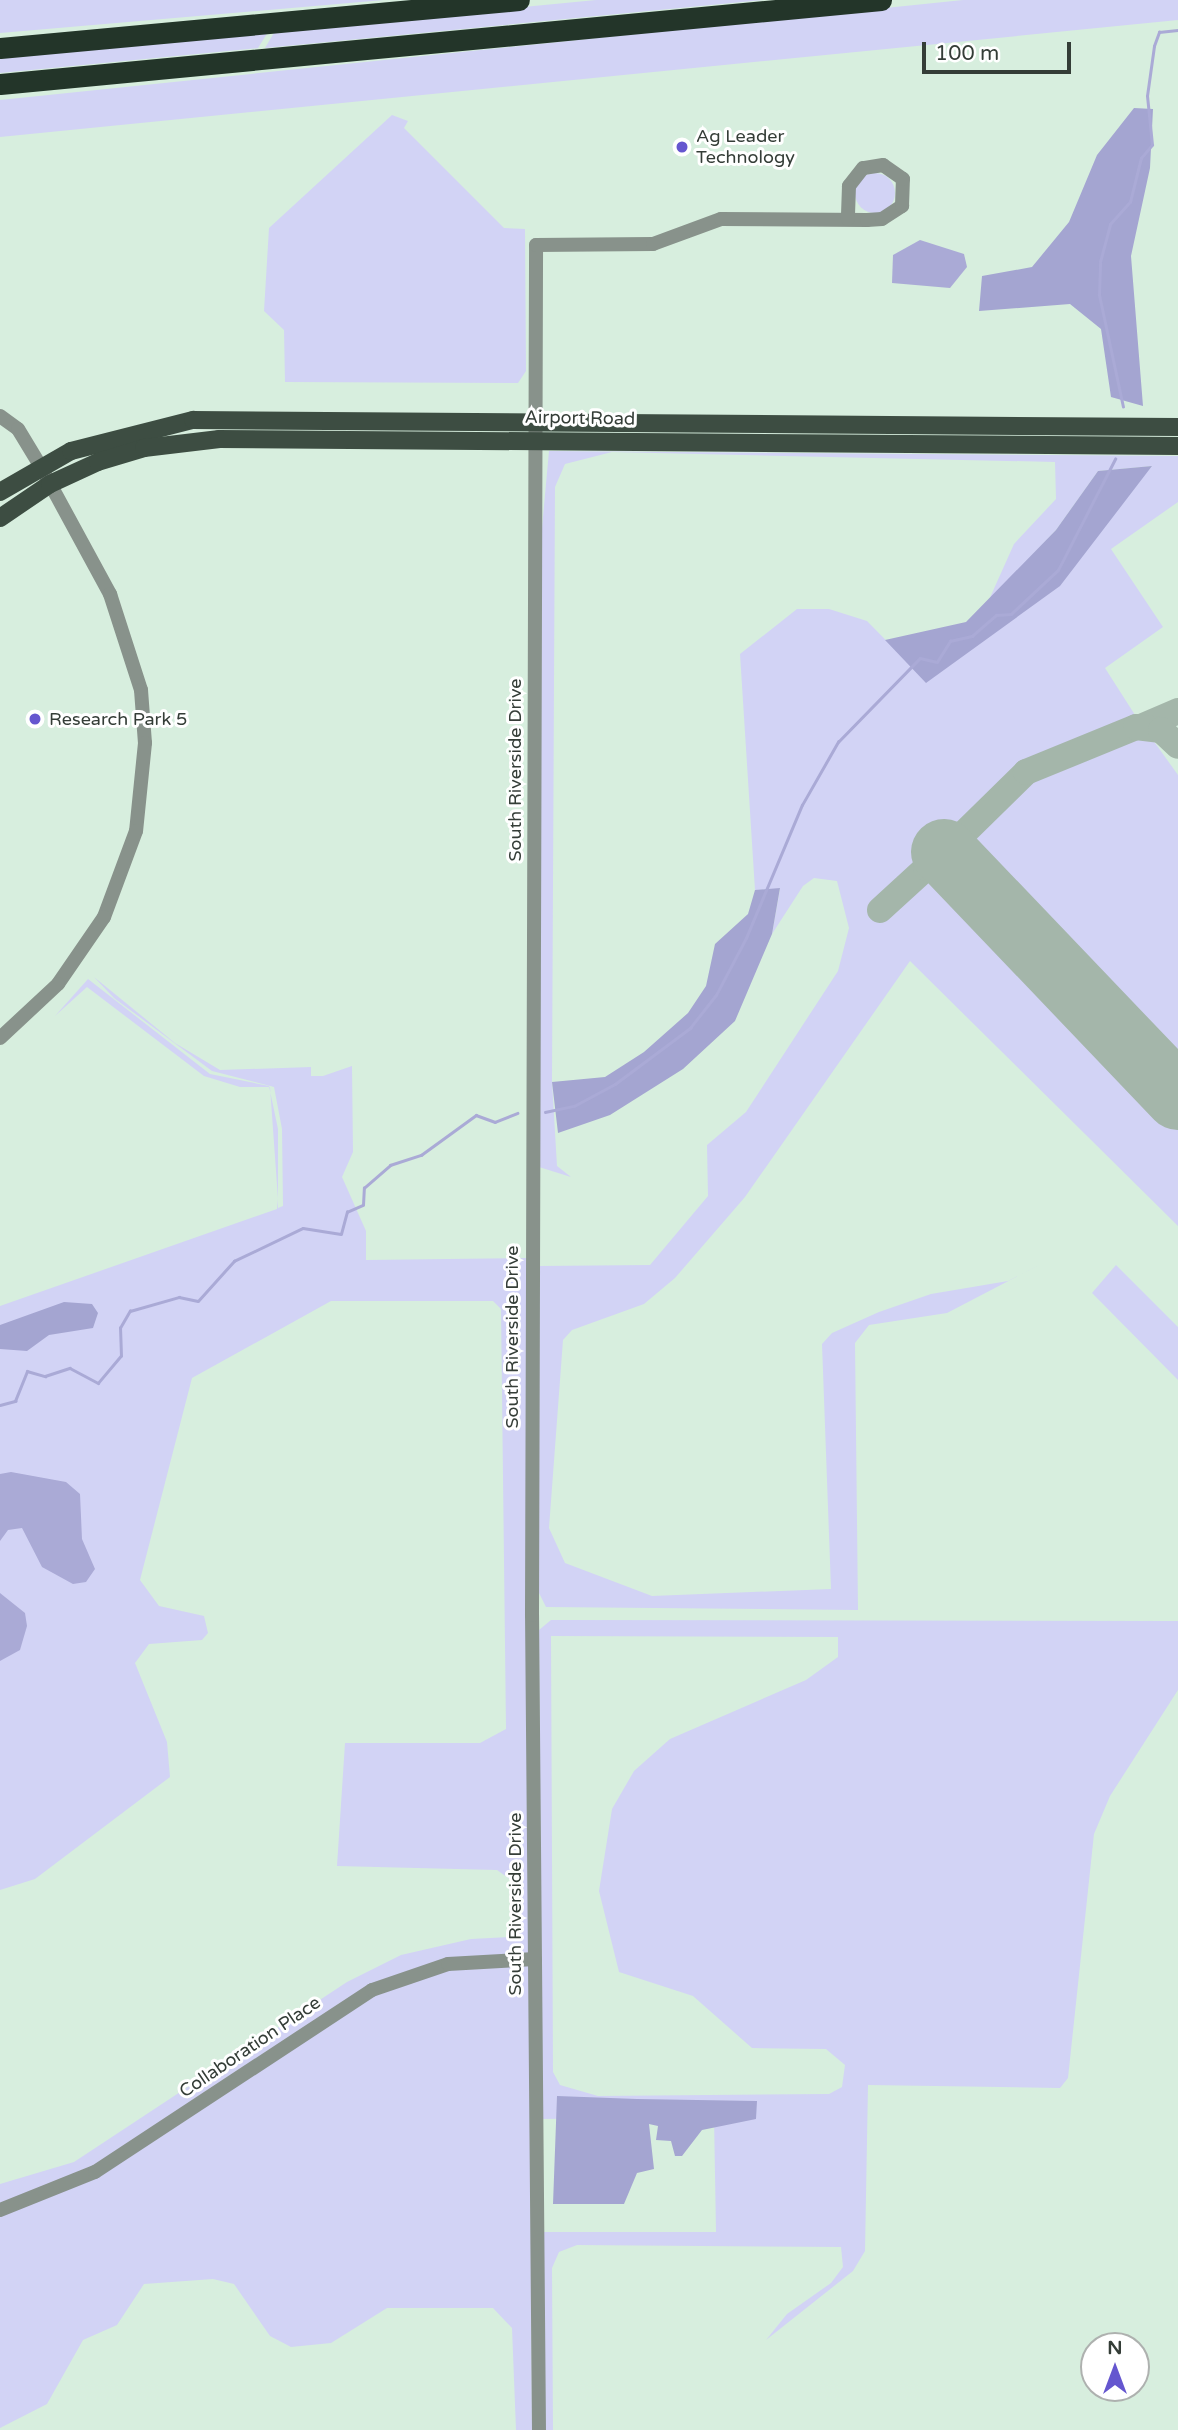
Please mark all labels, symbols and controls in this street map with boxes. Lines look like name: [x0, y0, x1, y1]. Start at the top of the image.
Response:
scale bar: [926, 28, 1075, 72]
text: 100 m: [935, 41, 999, 66]
place label: Ag Leader Technology: [696, 126, 795, 168]
marker: Ag Leader Technology: [674, 139, 690, 155]
street label: Airport Road: [524, 406, 636, 430]
street label: South Riverside Drive: [504, 679, 526, 861]
place label: Research Park 5: [49, 708, 187, 730]
marker: Research Park 5: [27, 711, 43, 727]
street label: South Riverside Drive: [501, 1246, 523, 1428]
street label: South Riverside Drive: [504, 1813, 526, 1995]
street label: Collaboration Place: [175, 1992, 325, 2102]
north arrow: [1080, 2332, 1150, 2402]
text: N: [1107, 2337, 1123, 2359]

